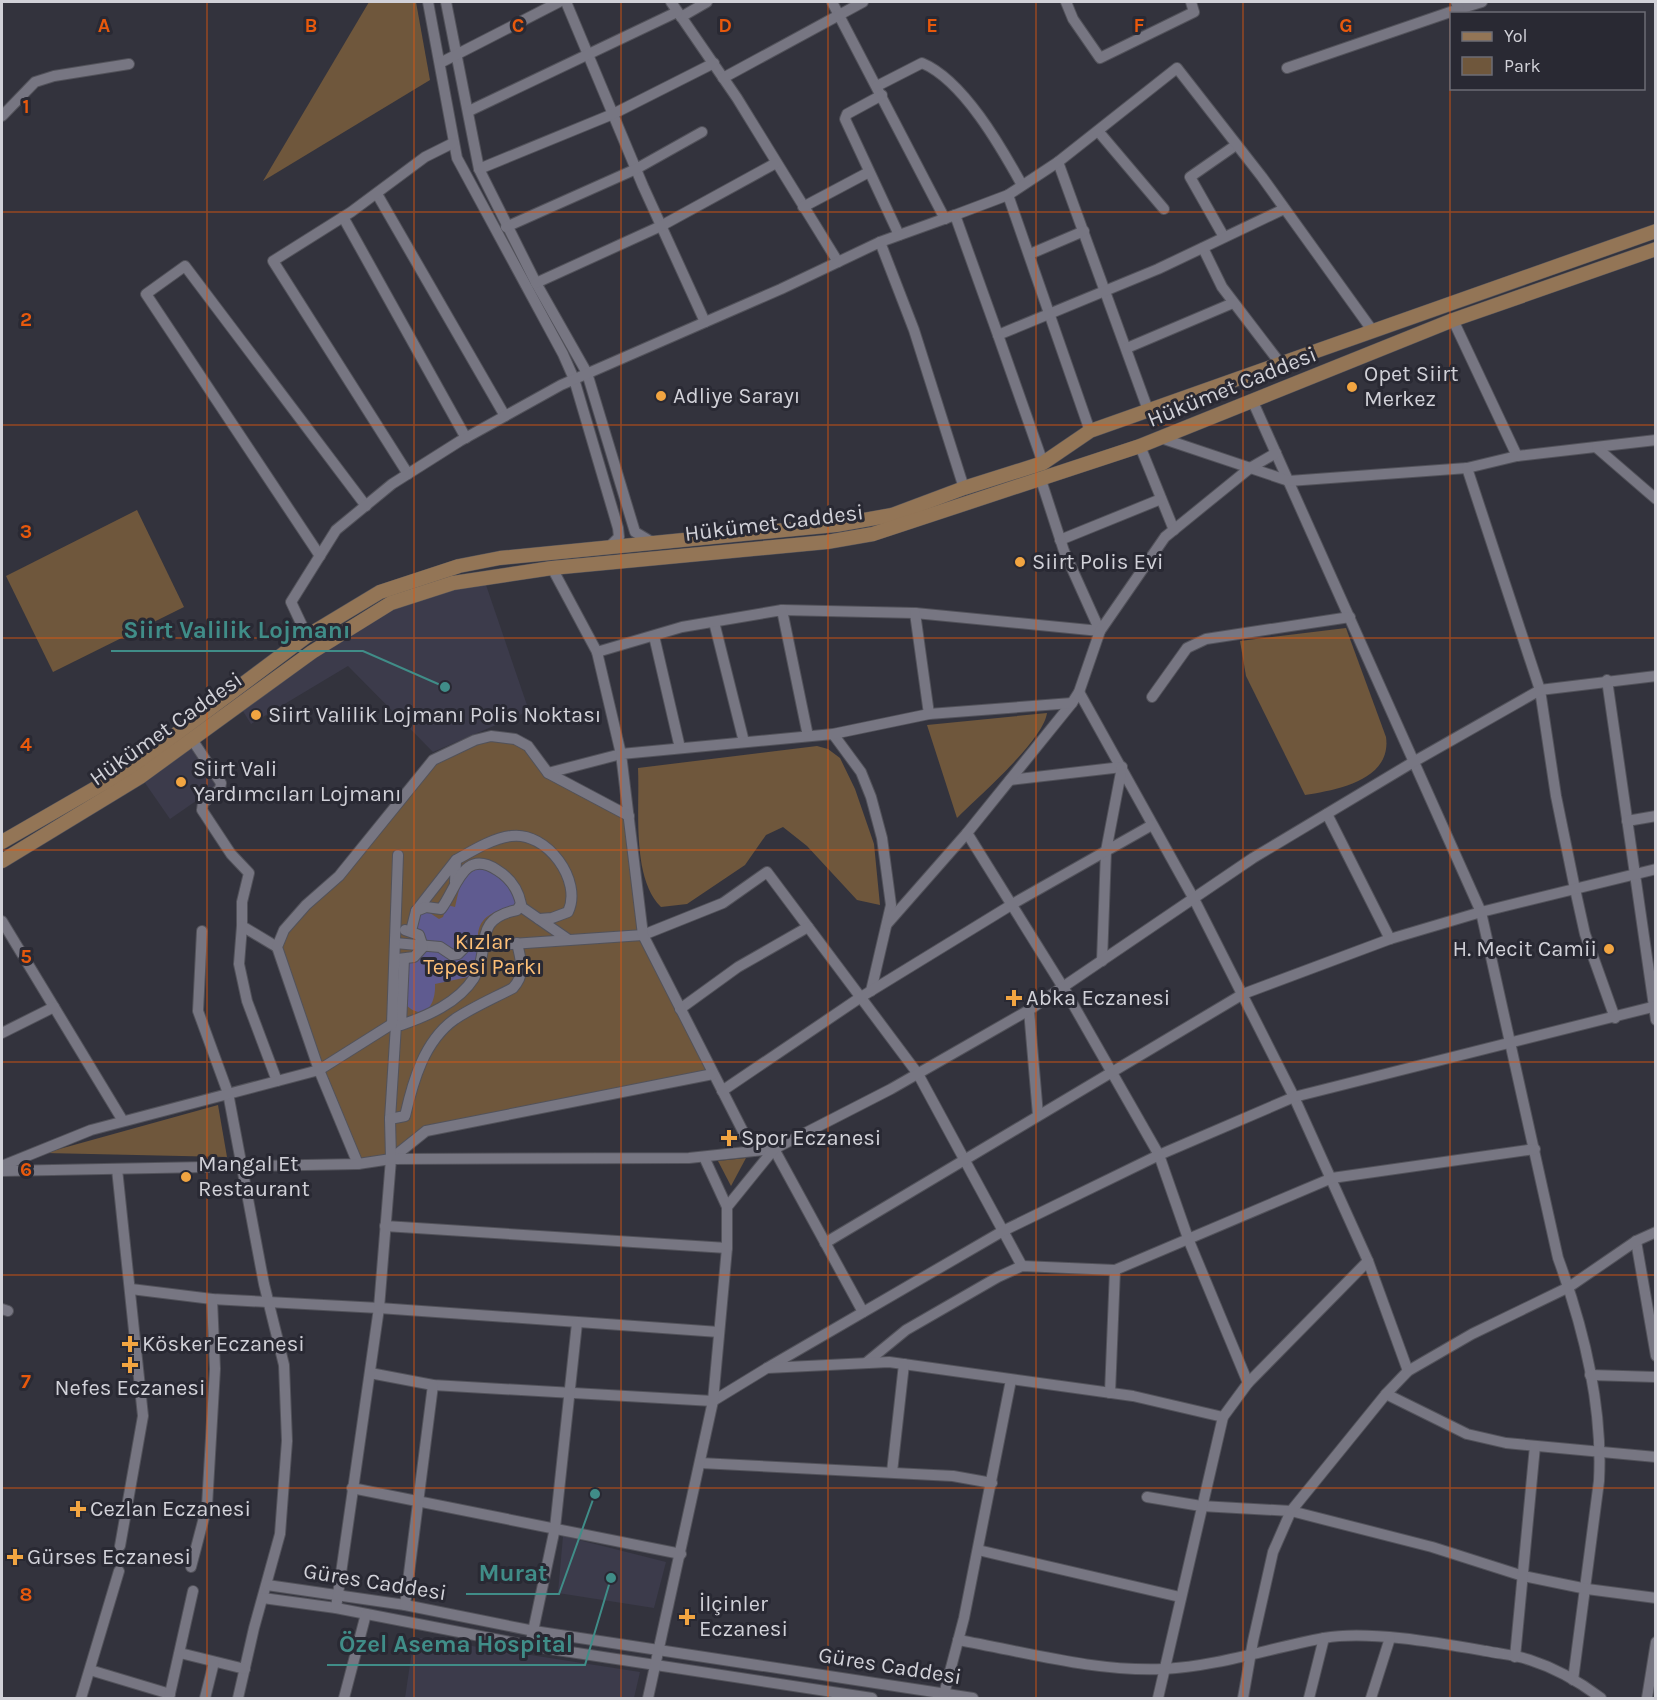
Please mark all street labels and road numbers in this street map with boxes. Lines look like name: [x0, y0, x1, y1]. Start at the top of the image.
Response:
street label: Hükümet Caddesi: [1144, 341, 1320, 433]
street label: Hükümet Caddesi: [683, 499, 865, 547]
street label: Hükümet Caddesi: [85, 667, 247, 791]
street label: Güres Caddesi: [302, 1558, 448, 1606]
street label: Güres Caddesi: [817, 1642, 963, 1690]

